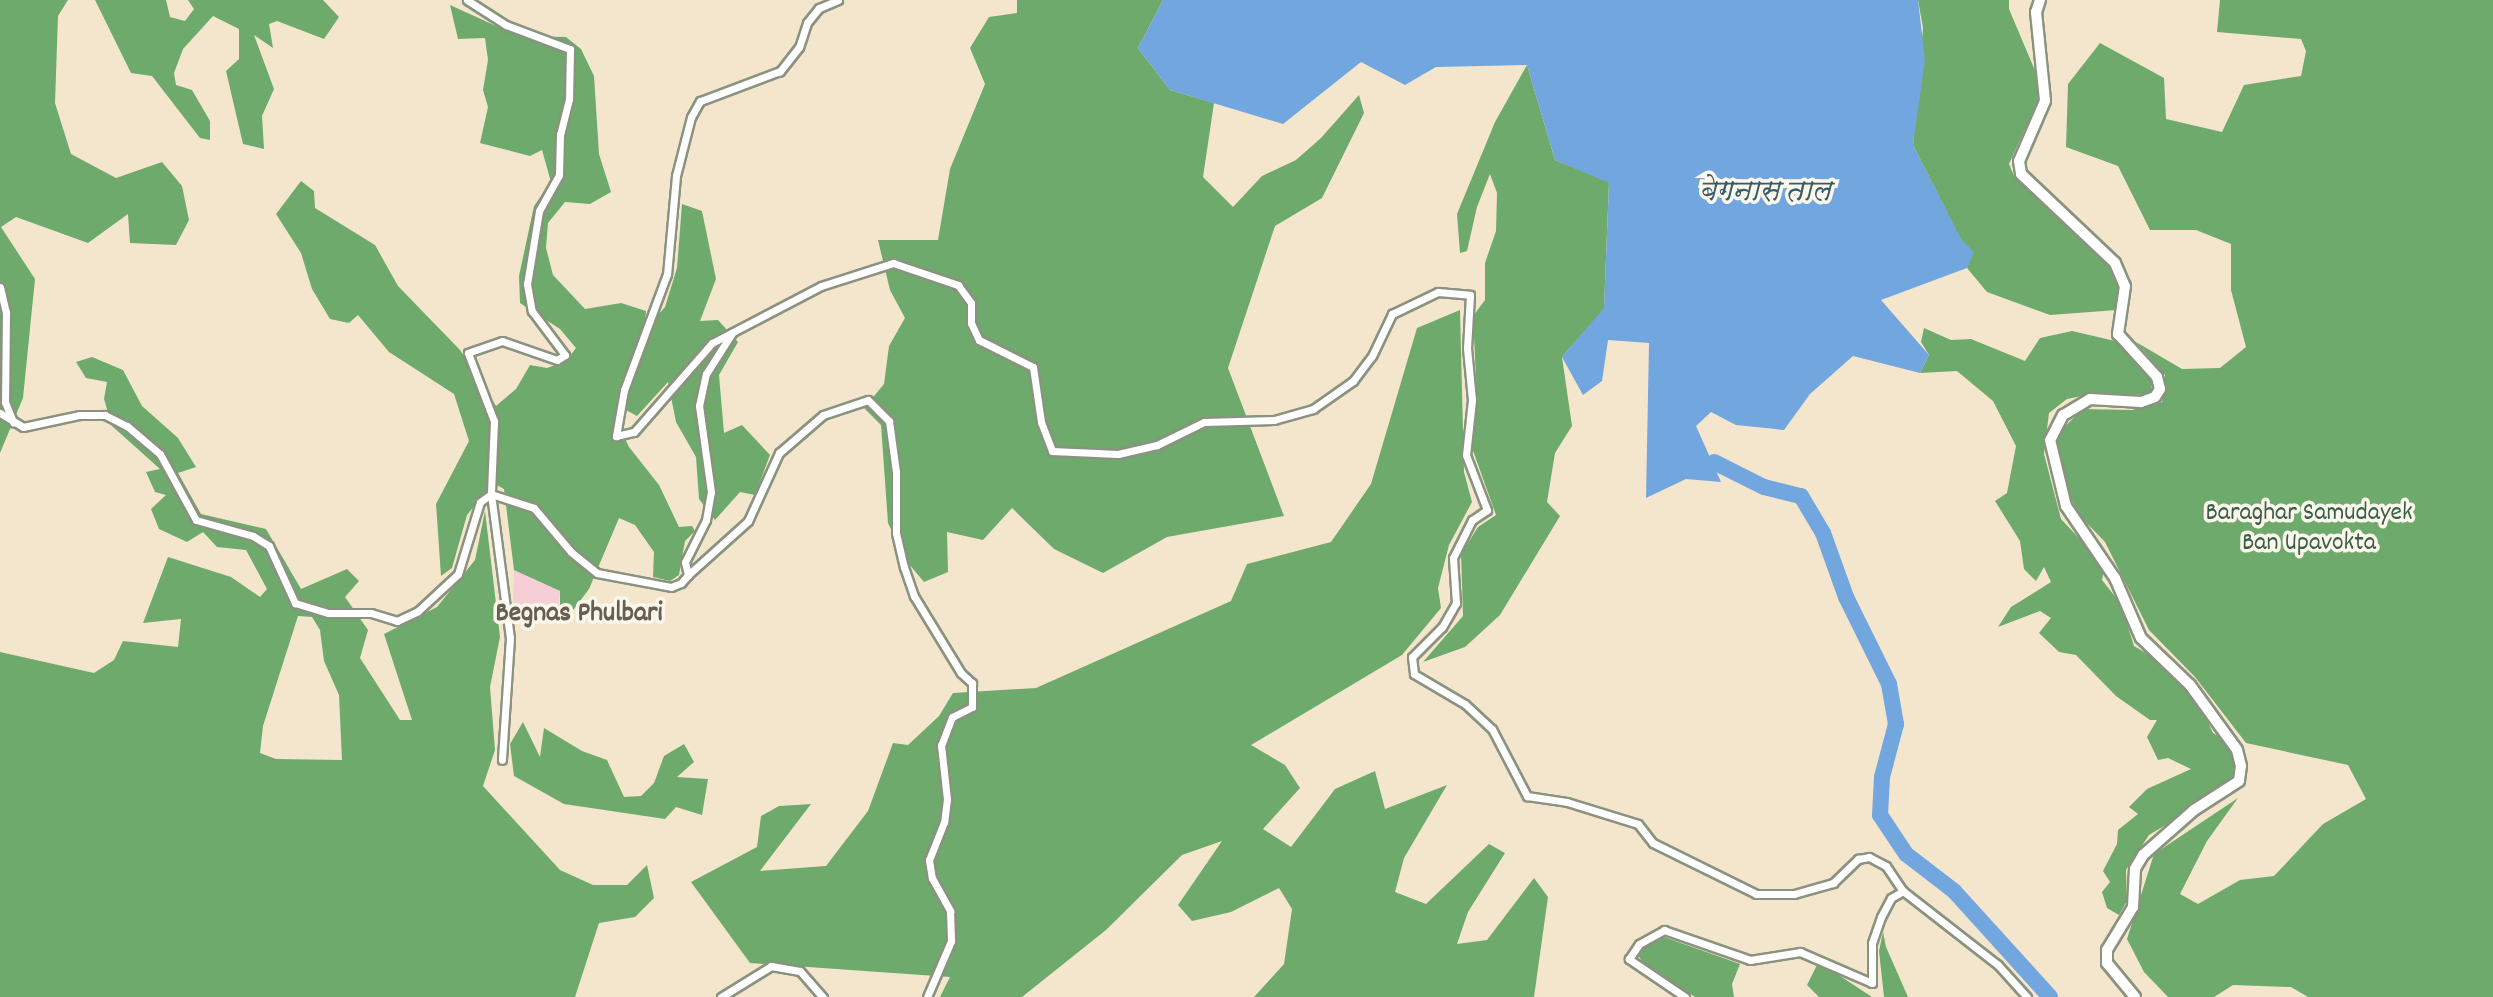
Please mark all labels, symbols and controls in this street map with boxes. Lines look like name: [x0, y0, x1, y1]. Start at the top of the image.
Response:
water label: बेगनास ताल: [1699, 177, 1831, 211]
park label: Baraghar Samudayek Ban Upavokta: [2205, 498, 2413, 560]
district label: Begnas Phulbari: [495, 598, 663, 632]

